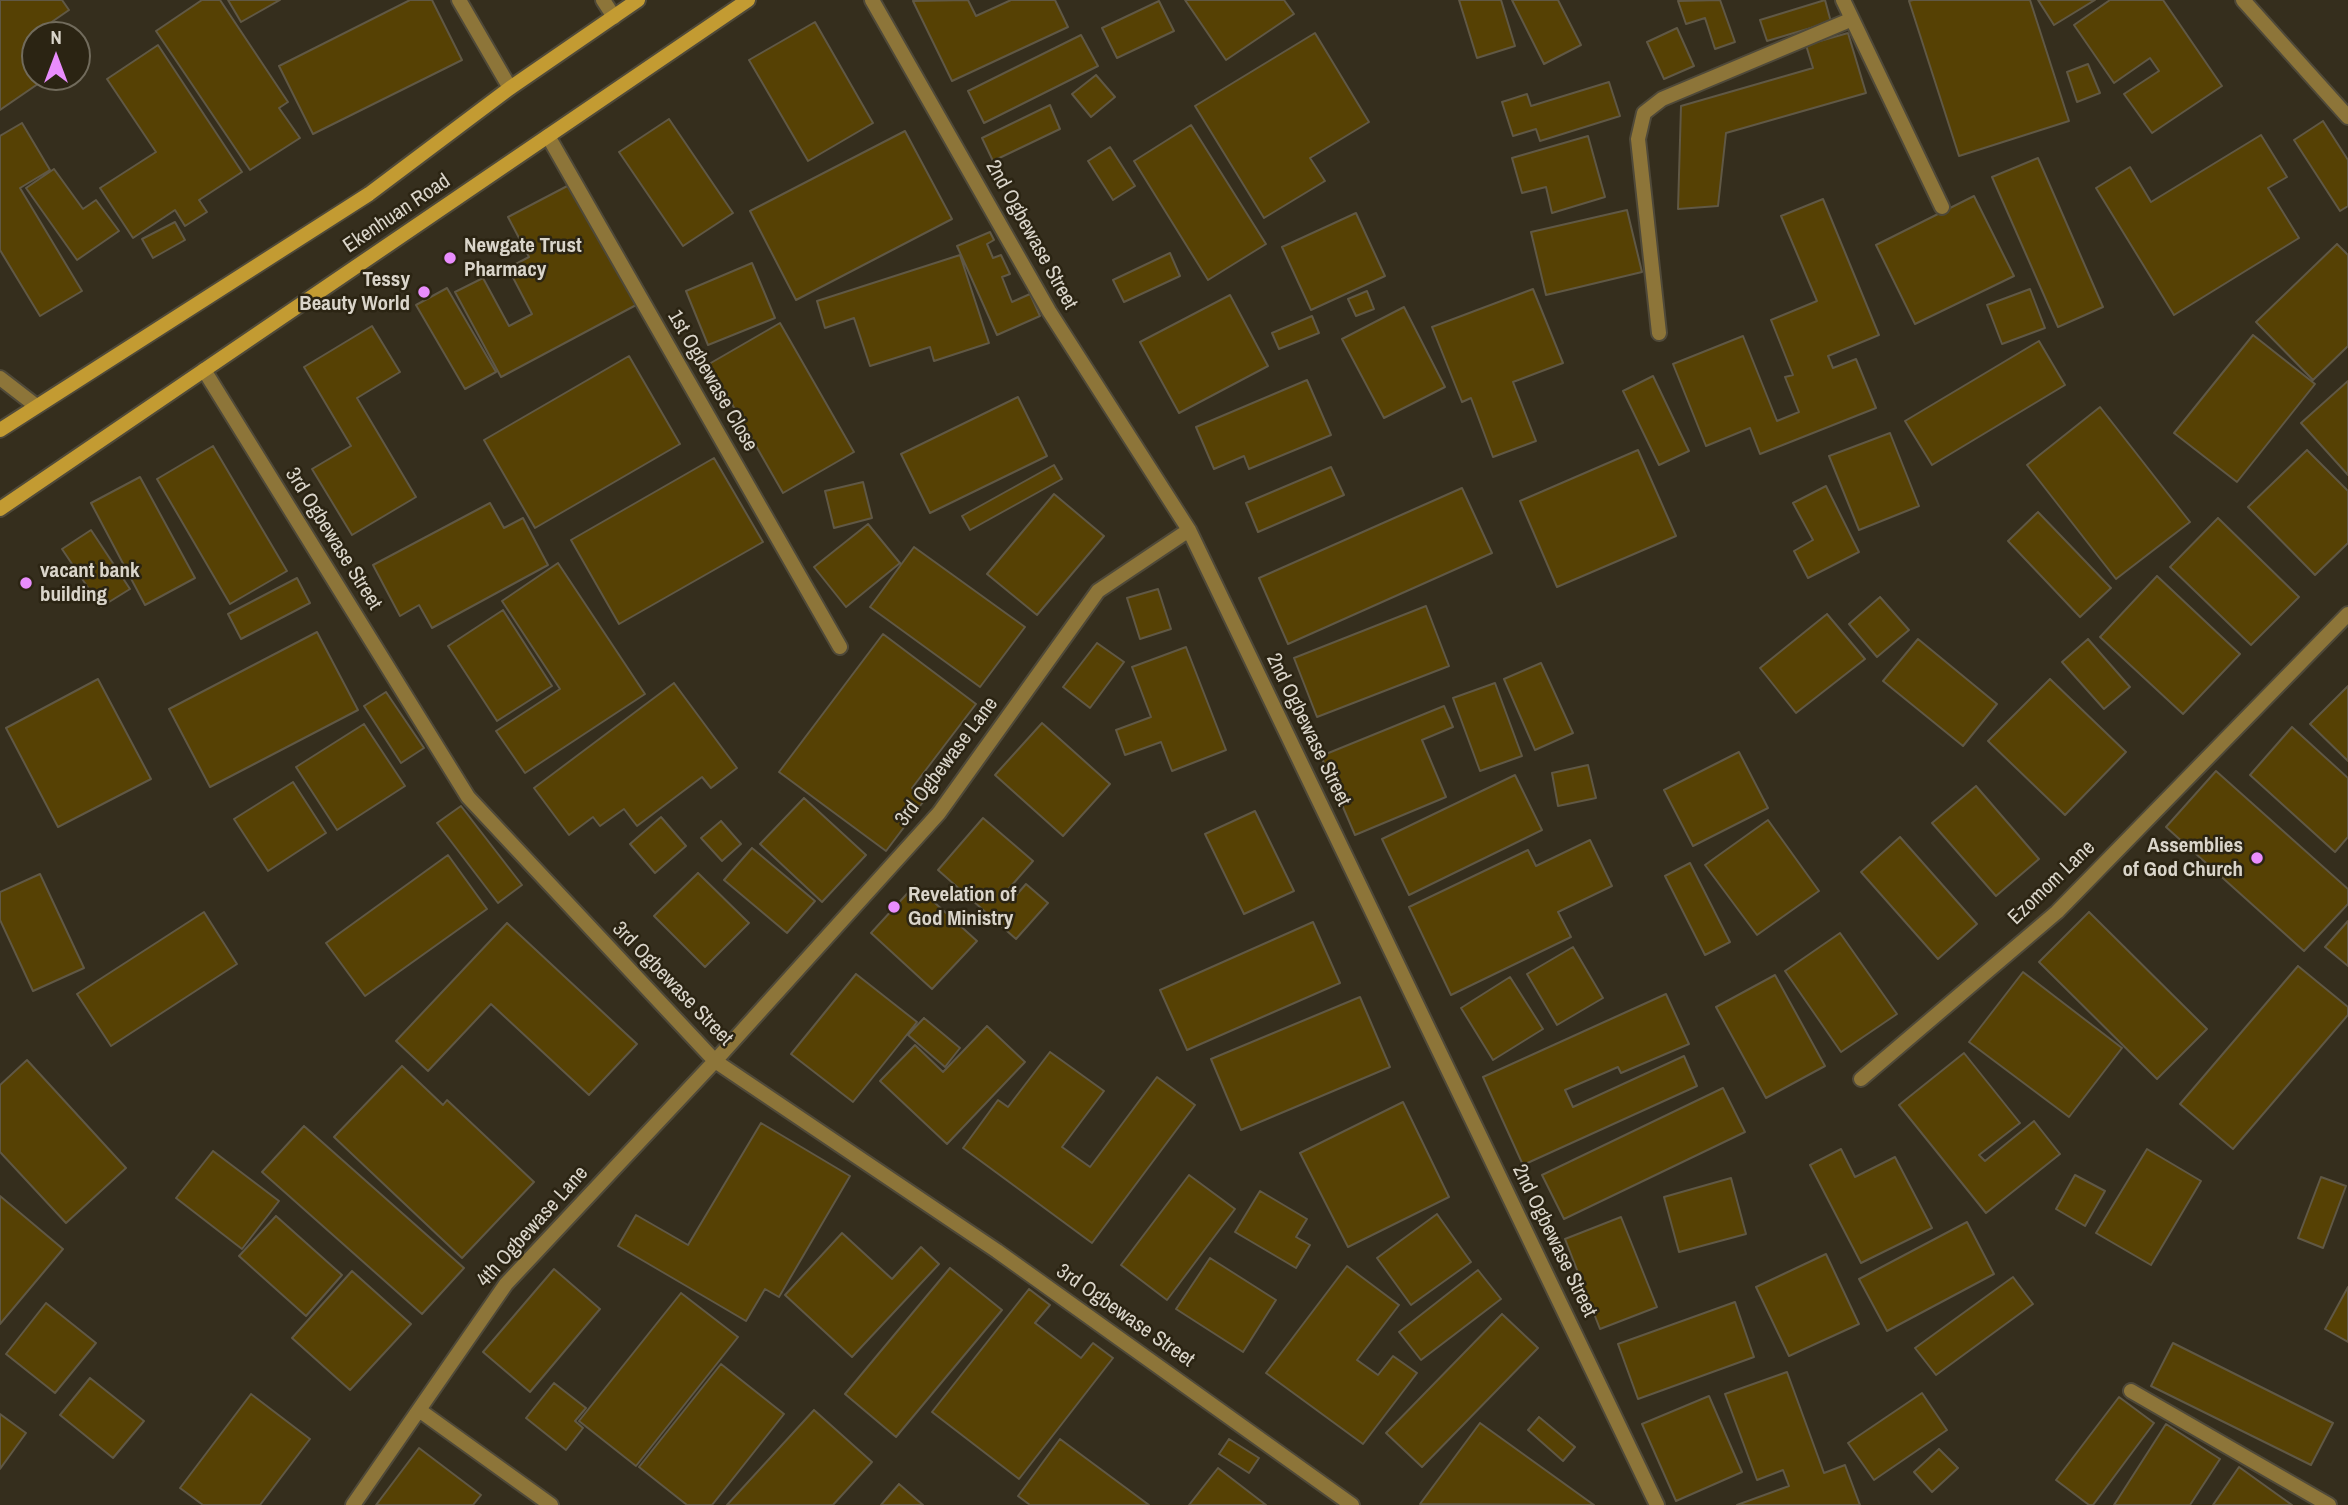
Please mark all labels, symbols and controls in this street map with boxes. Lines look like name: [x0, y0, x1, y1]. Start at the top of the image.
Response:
north arrow: [21, 21, 91, 91]
text: N: [50, 24, 62, 50]
street label: 2nd Ogbewase Street: [980, 156, 1082, 314]
street label: Ekenhuan Road: [339, 169, 455, 259]
place label: Newgate Trust Pharmacy: [464, 233, 582, 283]
marker: Newgate Trust Pharmacy: [442, 250, 458, 266]
place label: Tessy Beauty World: [299, 267, 410, 317]
marker: Tessy Beauty World: [416, 284, 432, 300]
street label: 1st Ogbewase Close: [661, 306, 763, 456]
street label: 3rd Ogbewase Street: [279, 463, 387, 615]
place label: vacant bank building: [40, 558, 140, 608]
marker: vacant bank building: [18, 575, 34, 591]
street label: 2nd Ogbewase Street: [1260, 650, 1356, 810]
street label: 3rd Ogbewase Lane: [890, 692, 1004, 832]
place label: Assemblies of God Church: [2122, 833, 2243, 883]
street label: Ezomom Lane: [2003, 835, 2101, 931]
marker: Assemblies of God Church: [2249, 850, 2265, 866]
place label: Revelation of God Ministry: [908, 882, 1016, 932]
marker: Revelation of God Ministry: [886, 899, 902, 915]
street label: 3rd Ogbewase Street: [606, 917, 738, 1051]
street label: 4th Ogbewase Lane: [472, 1161, 594, 1293]
street label: 2nd Ogbewase Street: [1506, 1161, 1602, 1321]
street label: 3rd Ogbewase Street: [1051, 1259, 1199, 1373]

